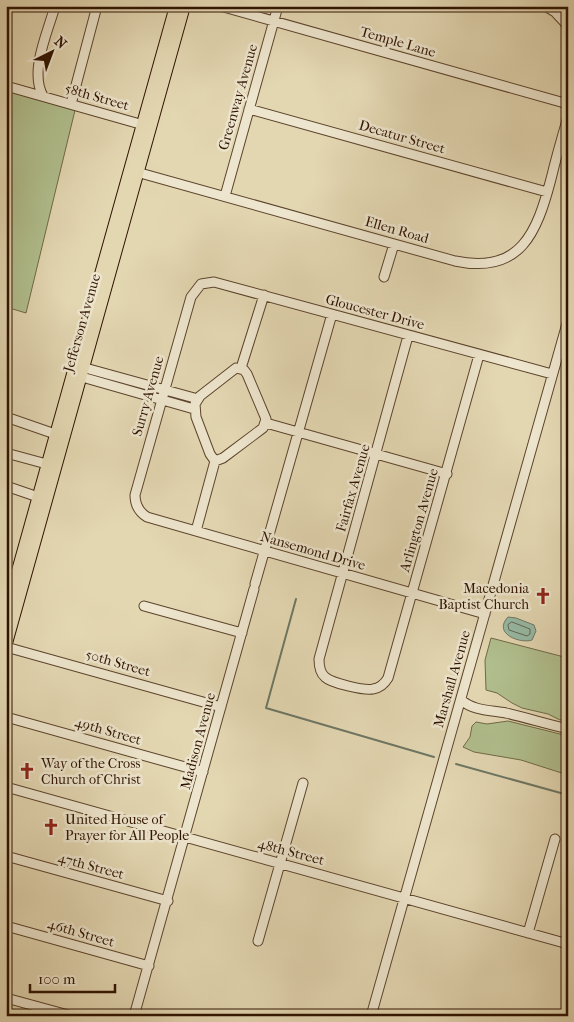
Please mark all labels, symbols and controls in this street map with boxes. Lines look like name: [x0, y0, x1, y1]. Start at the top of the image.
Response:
street label: Temple Lane: [358, 23, 438, 61]
north arrow: [28, 28, 78, 78]
text: N: [51, 33, 70, 53]
street label: Greenway Avenue: [215, 42, 261, 152]
street label: 58th Street: [63, 80, 131, 114]
street label: Decatur Street: [357, 117, 447, 157]
street label: Ellen Road: [363, 213, 431, 247]
street label: Jefferson Avenue: [60, 272, 104, 375]
street label: Gloucester Drive: [324, 291, 426, 333]
street label: Surry Avenue: [128, 354, 168, 438]
street label: Fairfax Avenue: [332, 442, 374, 534]
street label: Arlington Avenue: [396, 466, 442, 575]
street label: Nansemond Drive: [259, 528, 368, 574]
place label: Macedonia Baptist Church: [439, 580, 530, 613]
church icon: Macedonia Baptist Church: [533, 586, 553, 606]
street label: Marshall Avenue: [430, 628, 474, 730]
street label: 50th Street: [84, 646, 152, 680]
street label: Madison Avenue: [177, 691, 219, 791]
street label: 49th Street: [73, 713, 143, 749]
place label: Way of the Cross Church of Christ: [40, 755, 141, 788]
church icon: Way of the Cross Church of Christ: [17, 761, 37, 781]
place label: United House of Prayer for All People: [65, 811, 189, 844]
church icon: United House of Prayer for All People: [41, 817, 61, 837]
street label: 48th Street: [256, 835, 326, 869]
street label: 47th Street: [56, 849, 126, 883]
street label: 46th Street: [46, 915, 116, 951]
scale bar: [30, 962, 115, 994]
text: 100 m: [38, 970, 76, 988]

